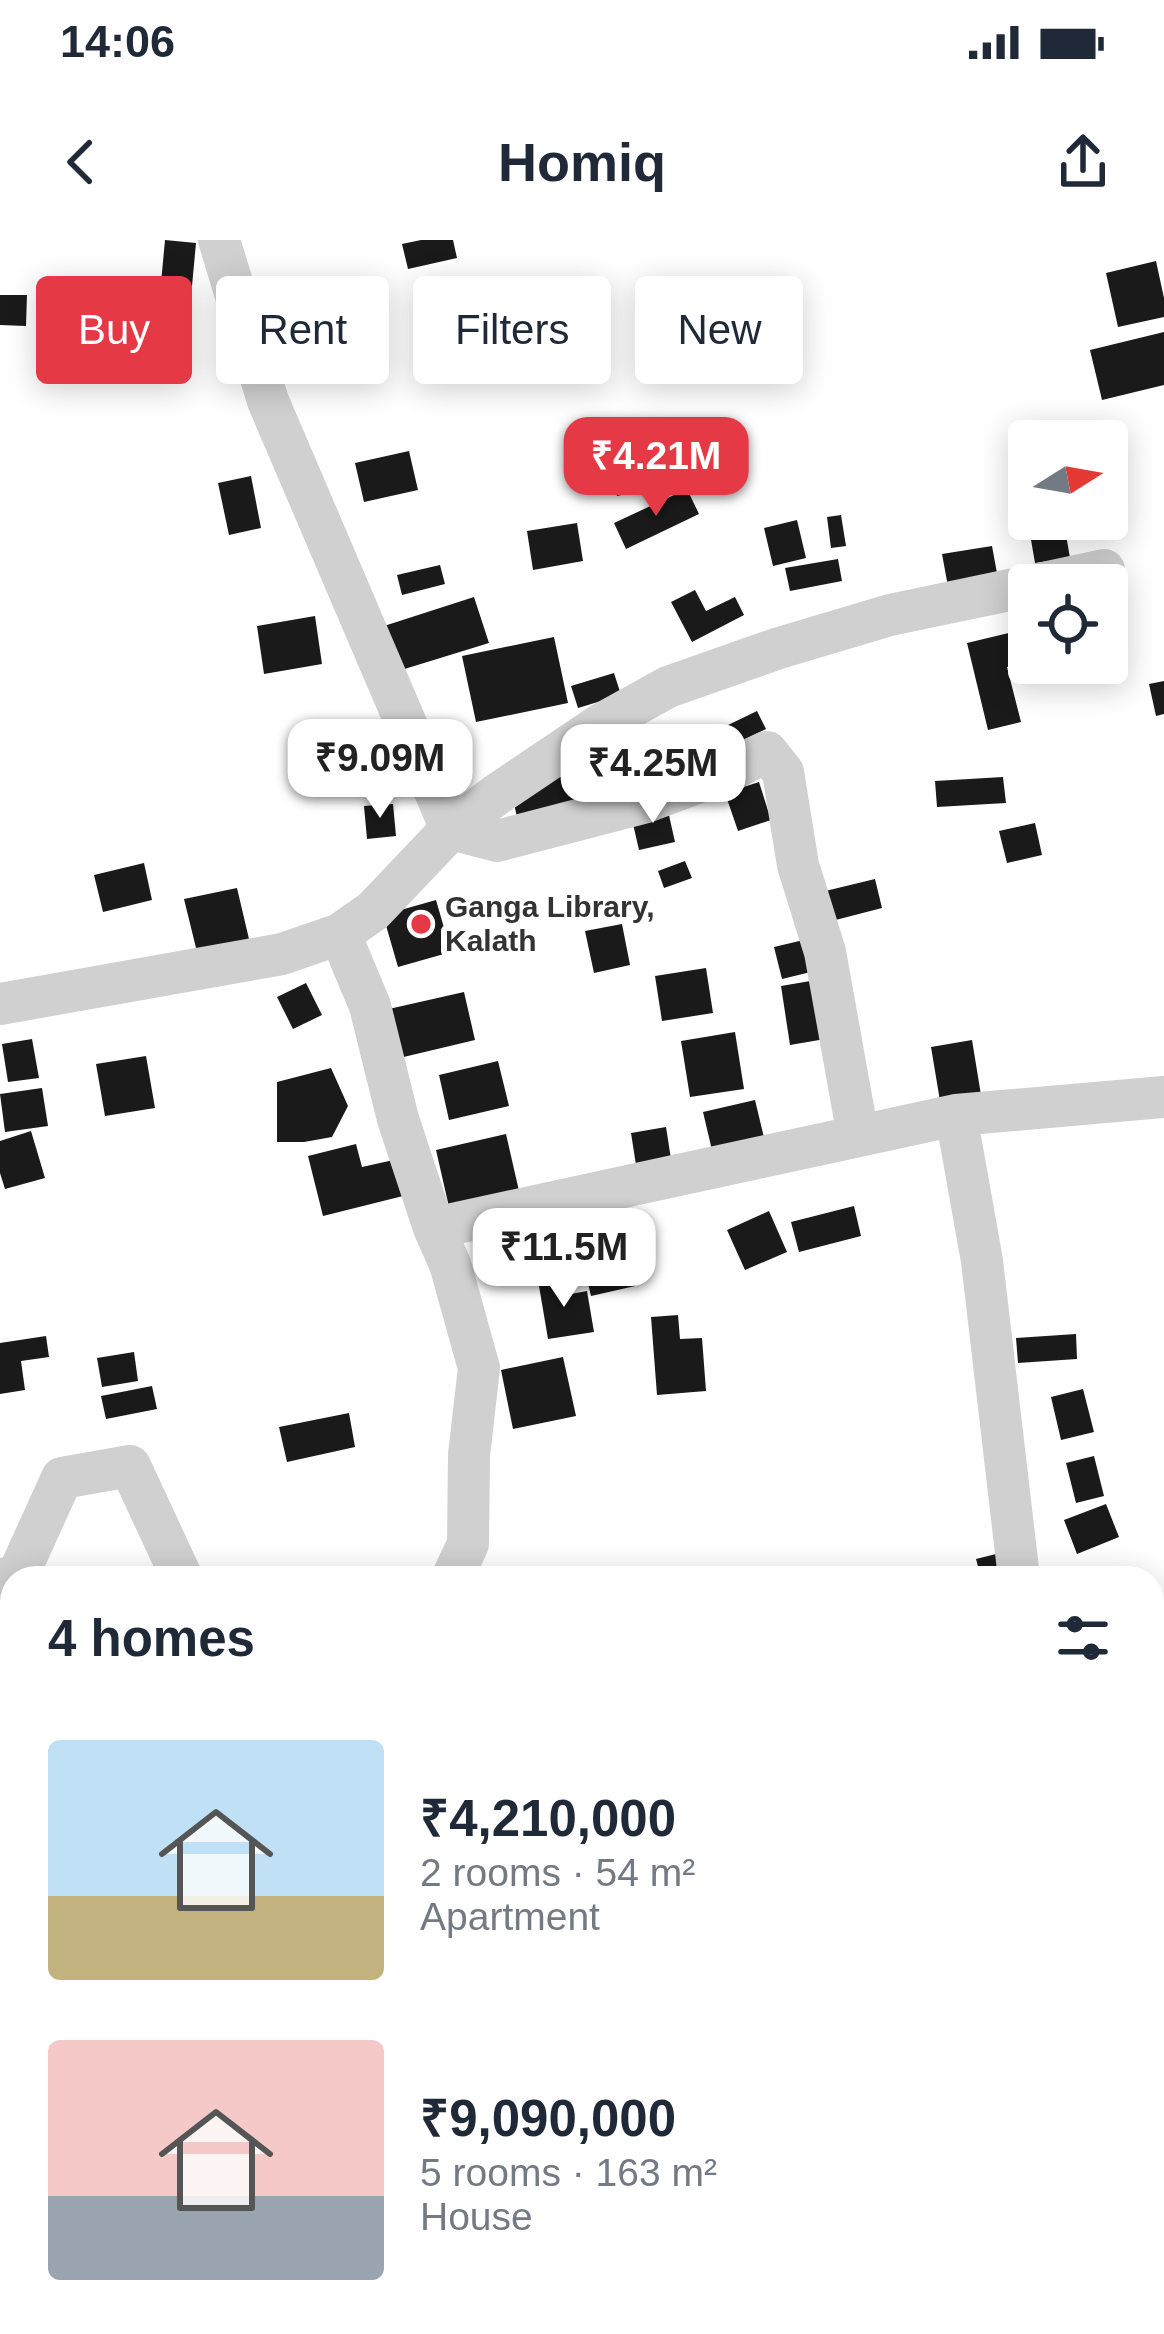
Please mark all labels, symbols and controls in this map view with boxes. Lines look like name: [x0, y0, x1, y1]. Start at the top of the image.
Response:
text: 14:06: [60, 16, 175, 67]
icon: back: [48, 129, 114, 195]
icon: share: [1050, 129, 1116, 195]
text: Homiq: [498, 132, 666, 192]
chip: Buy: [36, 276, 192, 384]
chip: Rent: [216, 276, 389, 384]
chip: Filters: [413, 276, 611, 384]
chip: New: [635, 276, 803, 384]
pin: ₹4.21M: [558, 417, 754, 519]
north arrow: [1008, 420, 1128, 540]
map controls: [1008, 420, 1128, 684]
text: ₹4.21M: [591, 434, 721, 477]
button: locate: [1008, 564, 1128, 684]
pin: ₹9.09M: [282, 719, 478, 821]
pin: ₹4.25M: [555, 724, 751, 826]
text: ₹9.09M: [315, 736, 445, 779]
text: ₹4.25M: [588, 741, 718, 784]
place label: Ganga Library, Kalath: [445, 890, 655, 957]
marker: Ganga Library, Kalath: [408, 911, 434, 937]
pin: ₹11.5M: [466, 1208, 662, 1310]
text: ₹11.5M: [500, 1225, 628, 1268]
icon: filters: [1050, 1605, 1116, 1671]
text: 4 homes: [48, 1610, 255, 1667]
icon: home: [144, 1788, 288, 1932]
text: ₹4,210,000: [420, 1790, 676, 1847]
text: 2 rooms · 54 m²: [420, 1851, 695, 1894]
text: Apartment: [420, 1895, 600, 1938]
icon: home: [144, 2088, 288, 2232]
text: ₹9,090,000: [420, 2090, 676, 2147]
text: 5 rooms · 163 m²: [420, 2151, 717, 2194]
text: House: [420, 2195, 533, 2238]

